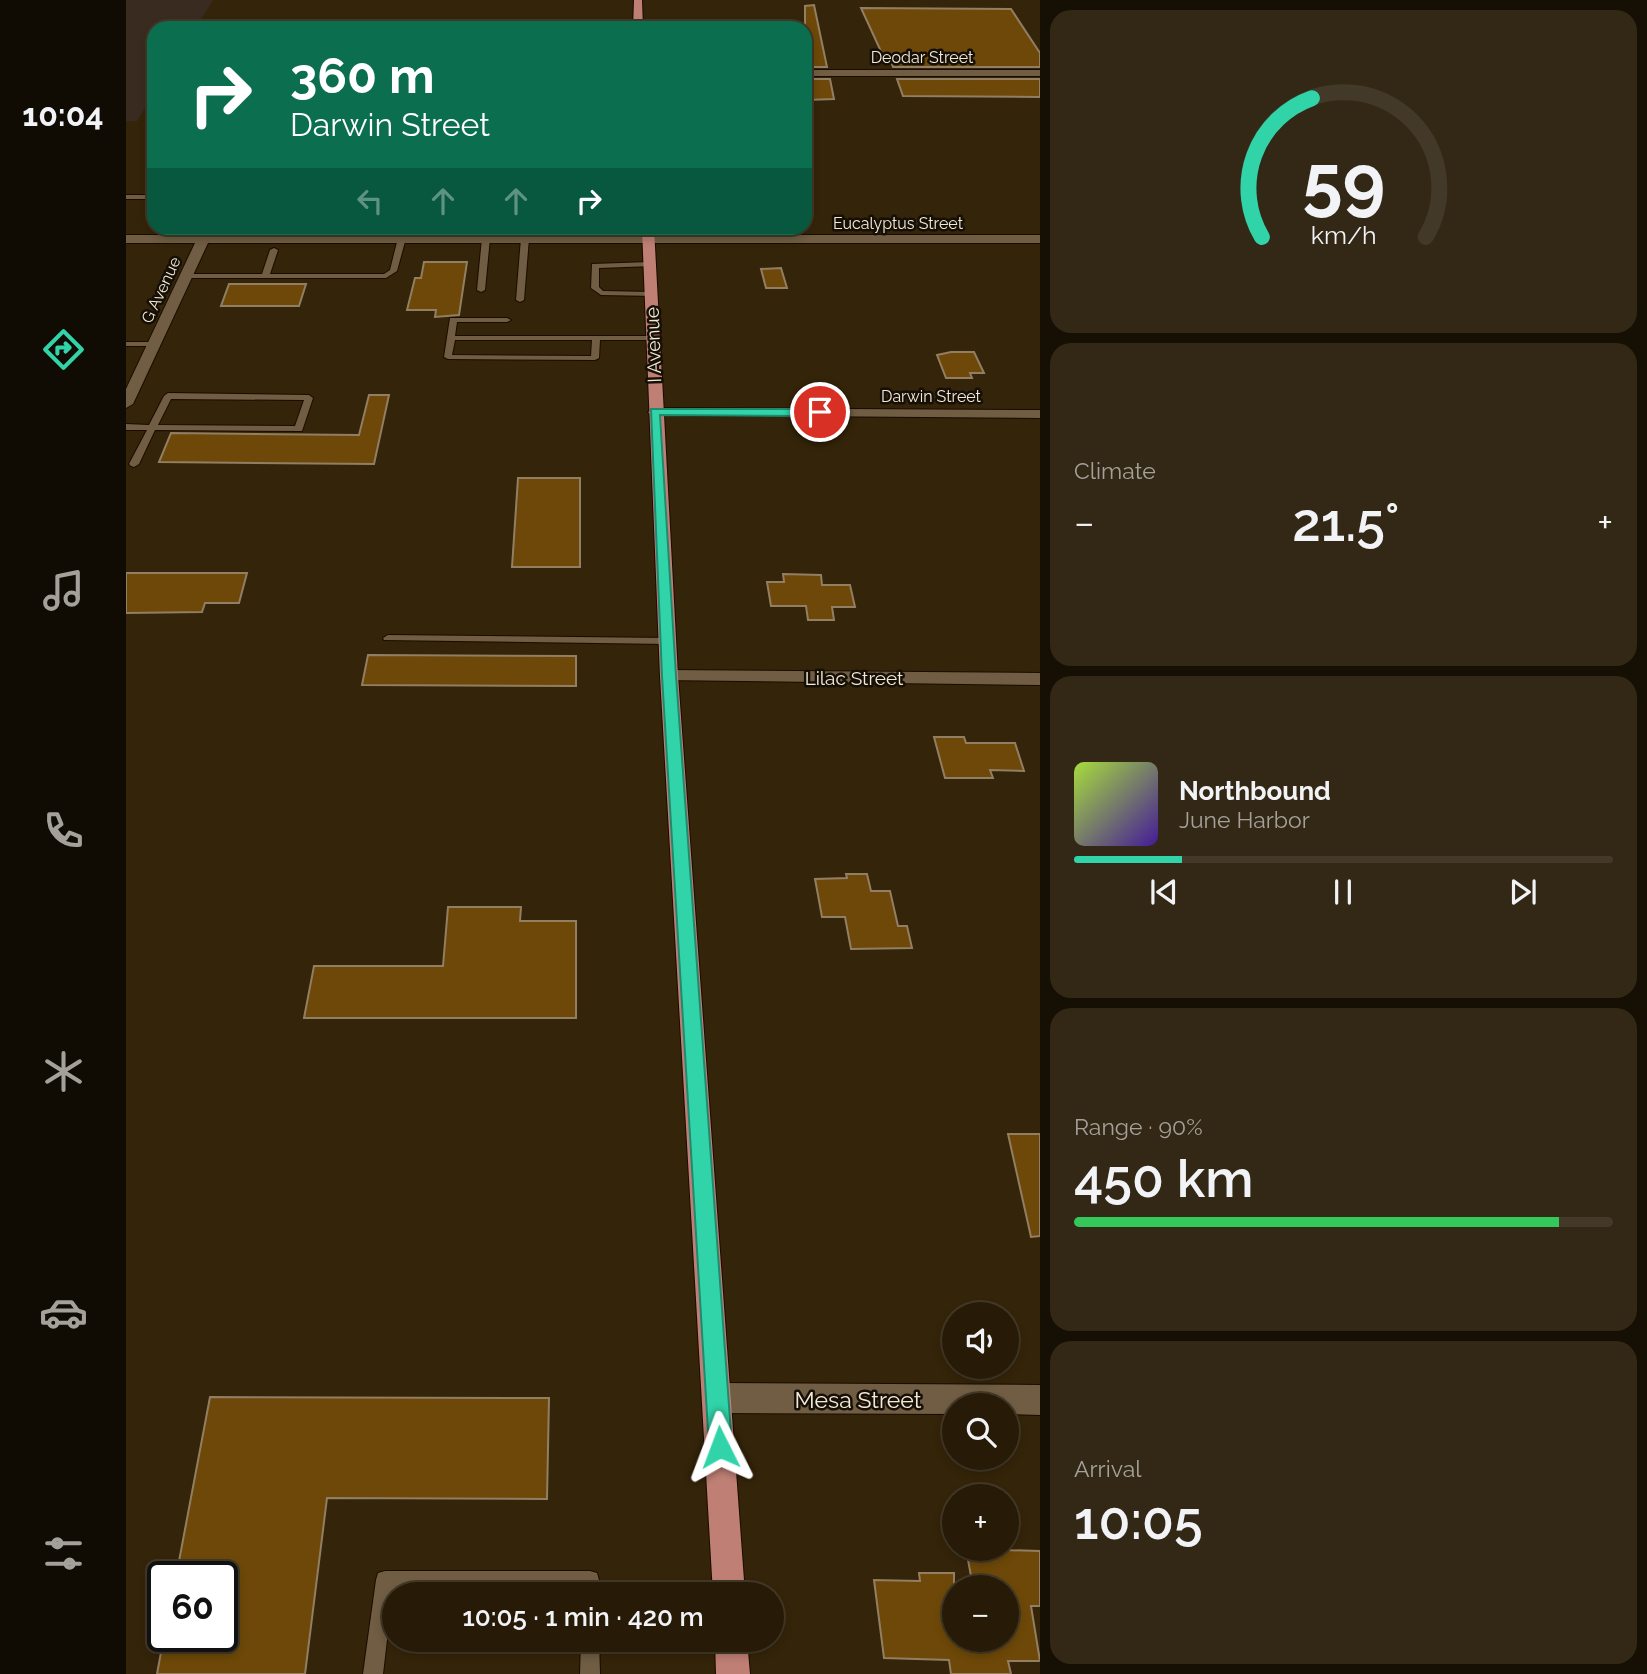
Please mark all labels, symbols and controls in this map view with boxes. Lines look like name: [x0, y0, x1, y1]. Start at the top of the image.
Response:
text: 360 m: [290, 47, 435, 104]
street label: Deodar Street: [871, 48, 974, 67]
icon: right: [175, 49, 266, 140]
text: 10:04: [22, 96, 104, 133]
text: Darwin Street: [290, 106, 490, 143]
text: 59: [1302, 140, 1385, 225]
icon: left: [351, 182, 389, 220]
icon: ahead: [424, 182, 462, 220]
icon: ahead: [497, 182, 535, 220]
icon: right: [570, 182, 608, 220]
street label: Eucalyptus Street: [833, 214, 964, 233]
text: km/h: [1311, 220, 1376, 250]
street label: G Avenue: [137, 254, 185, 326]
street label: I Avenue: [641, 307, 665, 383]
icon: directions: [39, 325, 88, 374]
pin: [790, 382, 850, 442]
street label: Darwin Street: [881, 387, 982, 406]
icon: arrive: [801, 393, 839, 431]
text: Climate: [1074, 457, 1156, 484]
text: 21.5°: [1292, 492, 1399, 553]
text: −: [1074, 500, 1094, 545]
text: +: [1597, 500, 1613, 545]
icon: music: [39, 566, 88, 615]
street label: Lilac Street: [805, 667, 904, 689]
text: Northbound: [1179, 776, 1331, 806]
icon: phone: [39, 806, 88, 855]
text: June Harbor: [1179, 806, 1310, 833]
icon: previous: [1145, 873, 1183, 911]
icon: pause: [1324, 873, 1362, 911]
icon: next: [1504, 873, 1542, 911]
icon: climate: [39, 1047, 88, 1096]
text: Range · 90%: [1074, 1113, 1203, 1140]
text: 450 km: [1074, 1148, 1253, 1209]
icon: car: [39, 1288, 88, 1337]
map controls: [942, 1302, 1019, 1652]
button: sound: [942, 1302, 1019, 1379]
street label: Mesa Street: [795, 1386, 922, 1413]
button: search: [942, 1393, 1019, 1470]
position arrow: [683, 1410, 757, 1484]
text: Arrival: [1074, 1455, 1141, 1482]
button: +: [942, 1484, 1019, 1561]
text: 10:05: [1074, 1490, 1203, 1551]
icon: filters: [39, 1529, 88, 1578]
speed limit sign: 60: [147, 1561, 238, 1652]
button: −: [942, 1575, 1019, 1652]
text: 10:05 · 1 min · 420 m: [462, 1602, 704, 1632]

